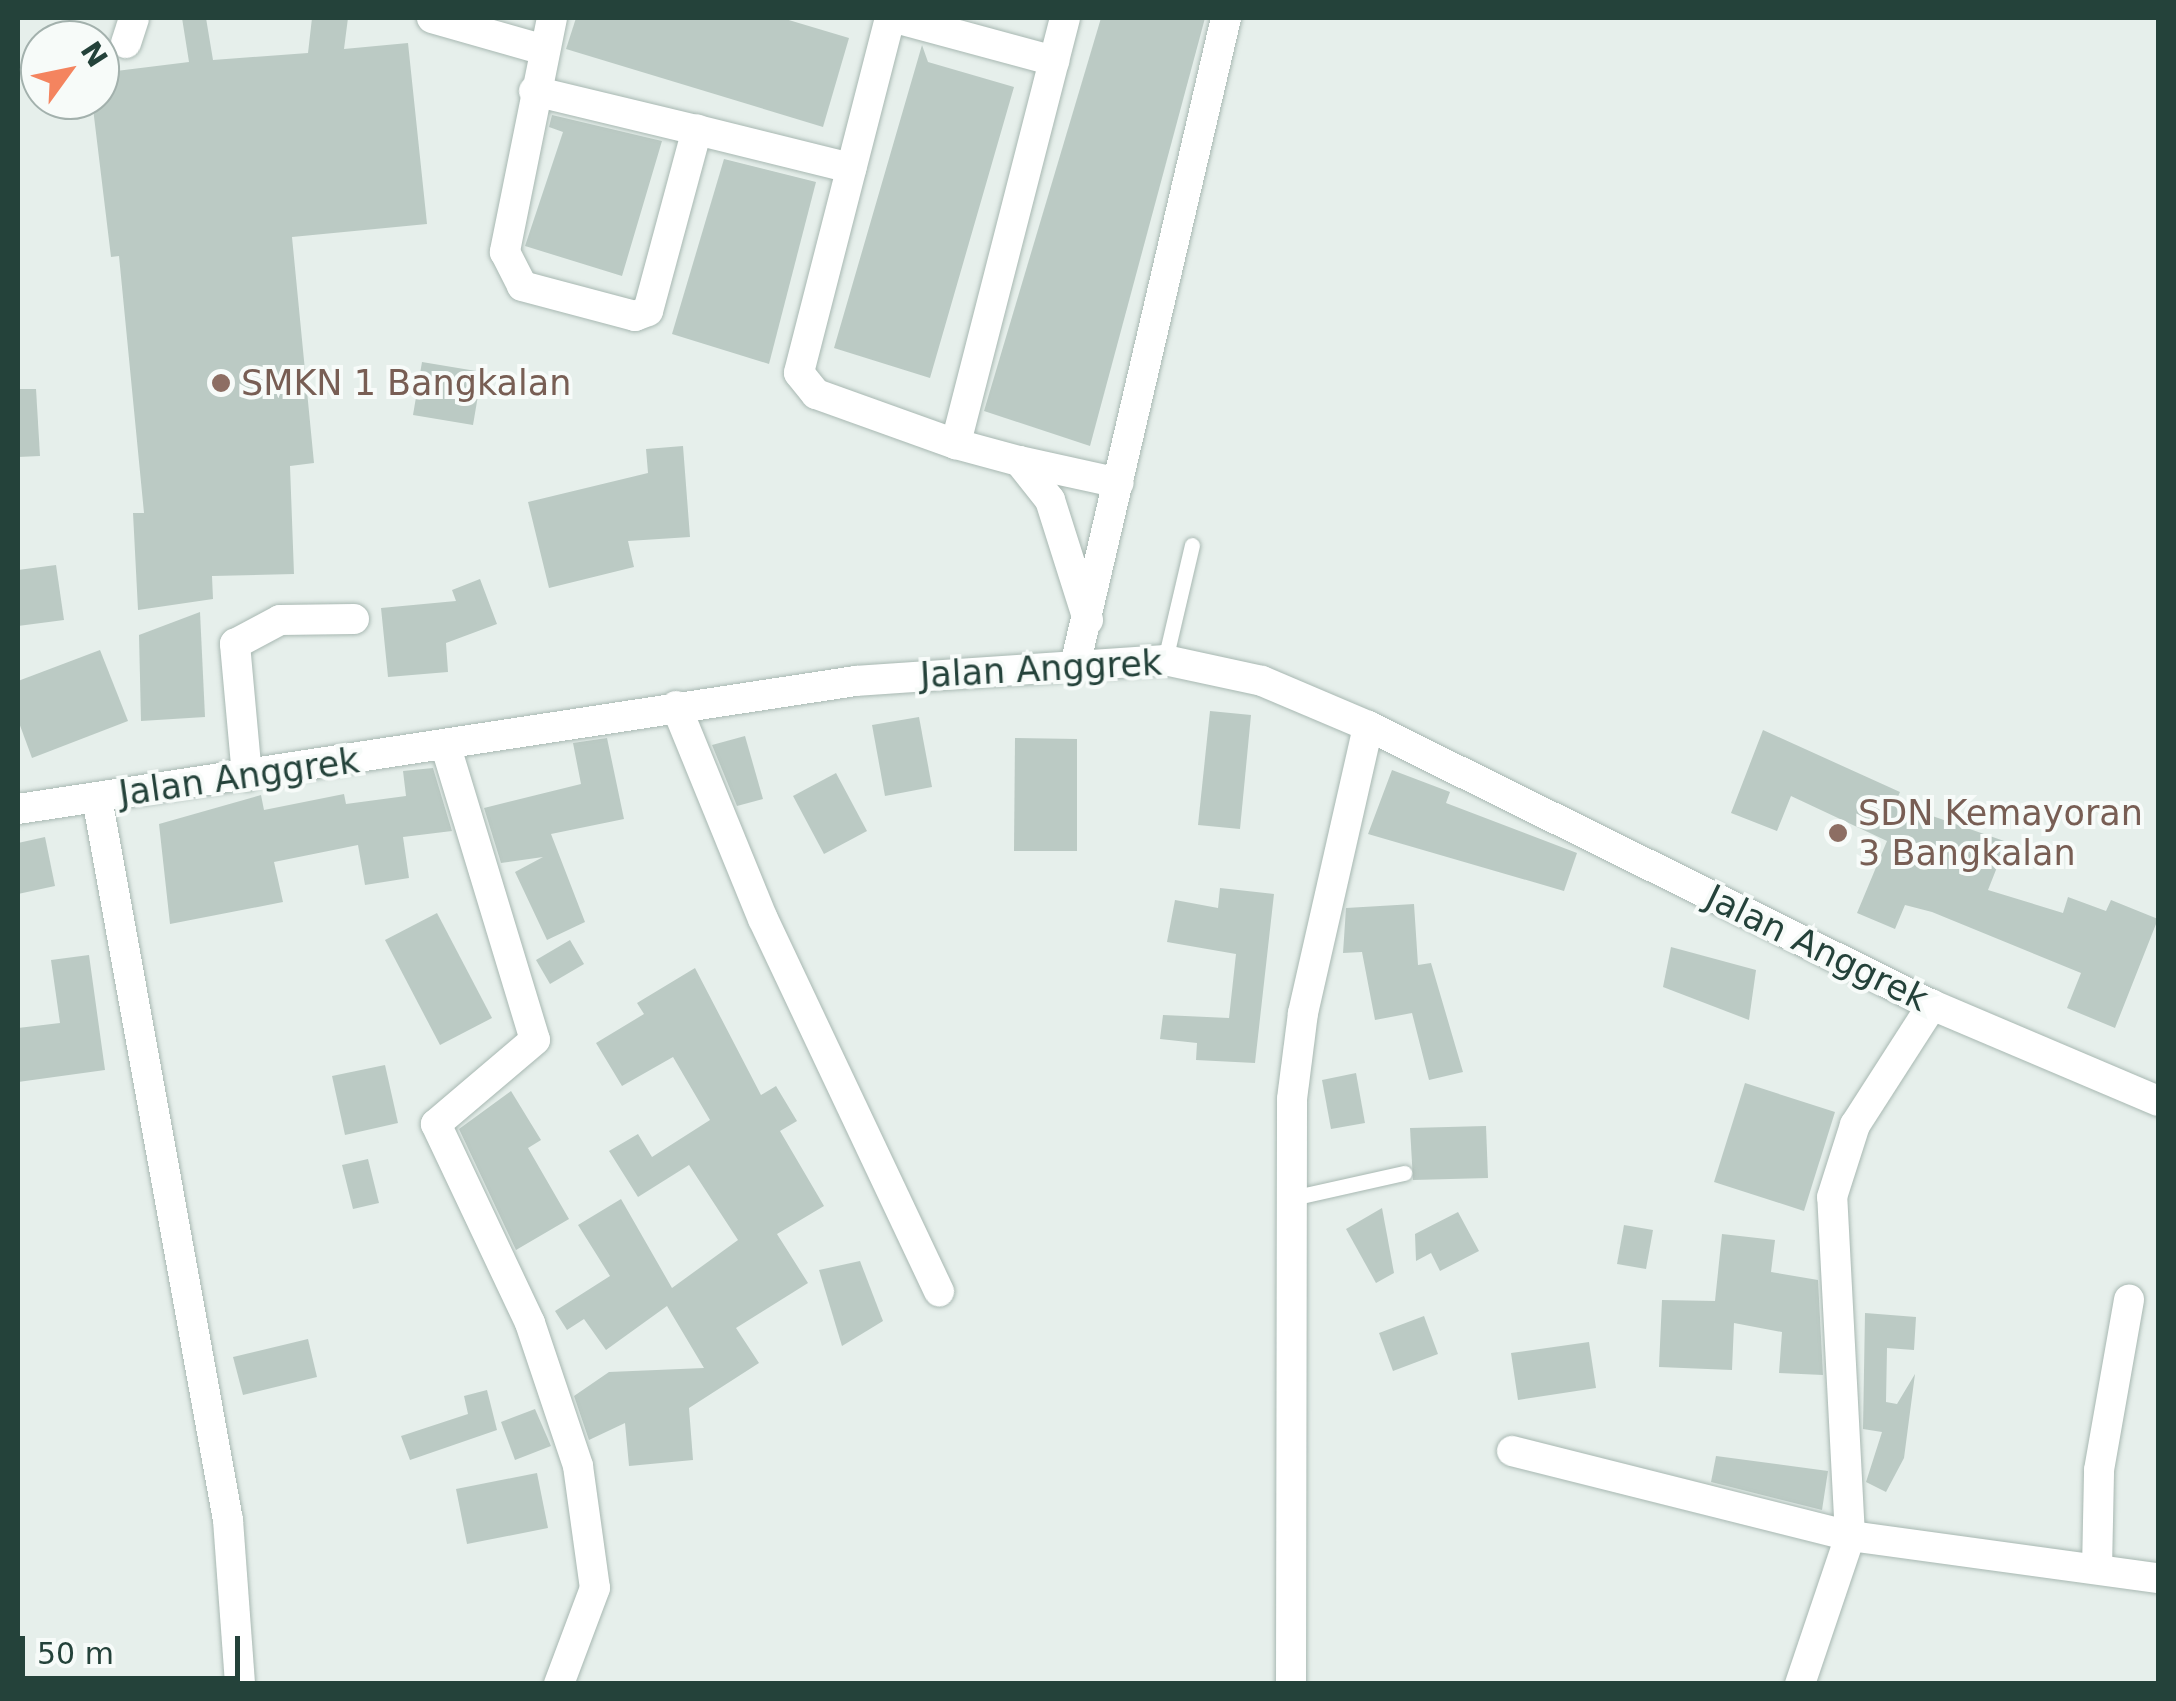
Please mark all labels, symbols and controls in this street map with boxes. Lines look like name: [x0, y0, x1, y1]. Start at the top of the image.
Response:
north arrow: [20, 20, 120, 120]
text: N: [74, 36, 114, 73]
place label: SMKN 1 Bangkalan: [241, 362, 571, 404]
marker: SMKN 1 Bangkalan: [210, 372, 232, 394]
street label: Jalan Anggrek: [919, 642, 1163, 696]
street label: Jalan Anggrek: [116, 739, 362, 815]
place label: SDN Kemayoran 3 Bangkalan: [1858, 792, 2143, 874]
marker: SDN Kemayoran 3 Bangkalan: [1827, 822, 1849, 844]
street label: Jalan Anggrek: [1699, 876, 1935, 1020]
scale bar: [25, 1616, 245, 1678]
text: 50 m: [37, 1636, 114, 1671]

